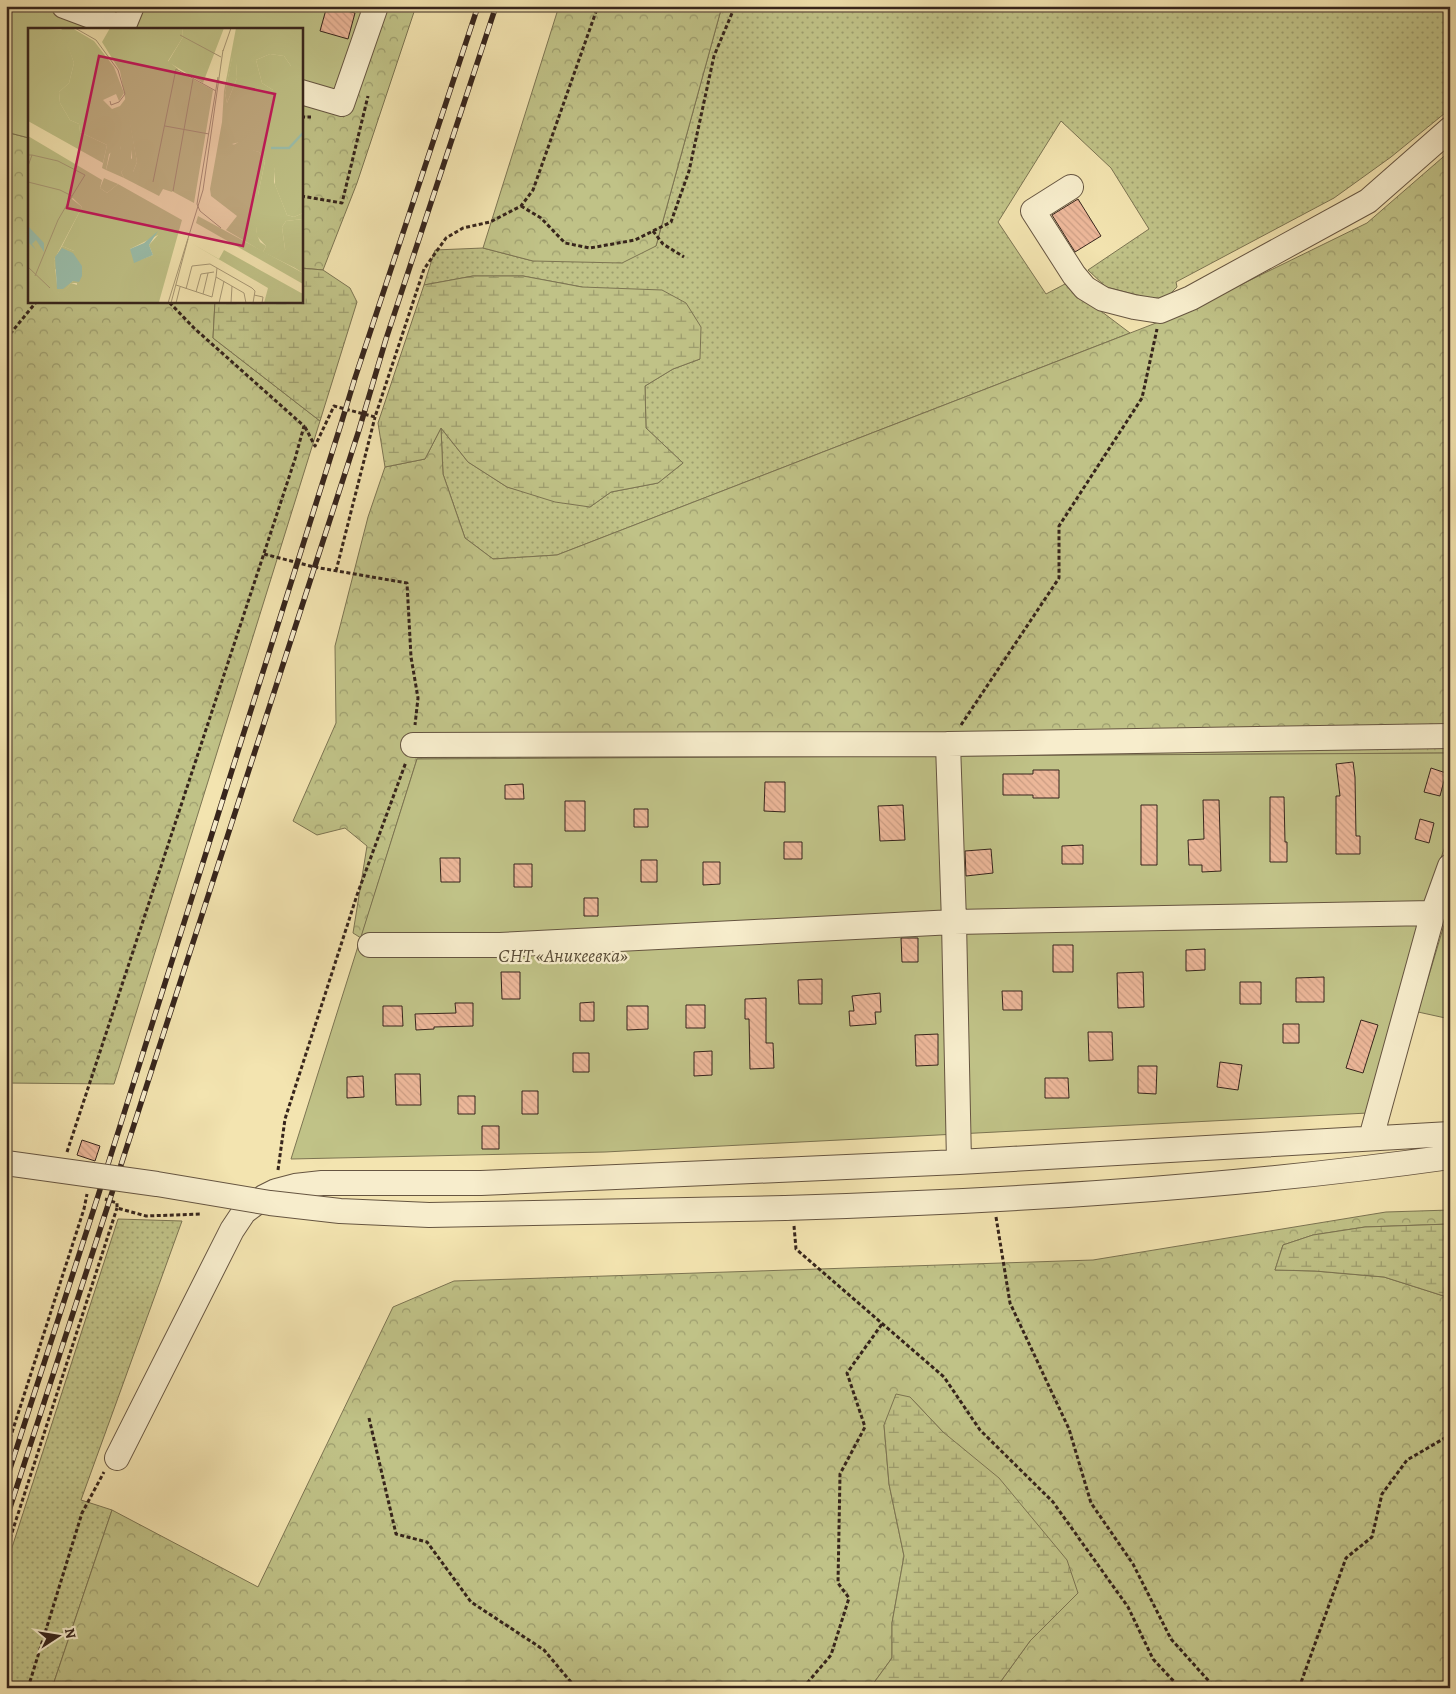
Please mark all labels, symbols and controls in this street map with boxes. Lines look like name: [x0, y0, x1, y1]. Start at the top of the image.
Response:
inset map: [28, 28, 302, 302]
park label: СНТ «Аникеевка»: [498, 943, 628, 969]
north arrow: [32, 1612, 82, 1662]
text: N: [60, 1626, 81, 1640]

